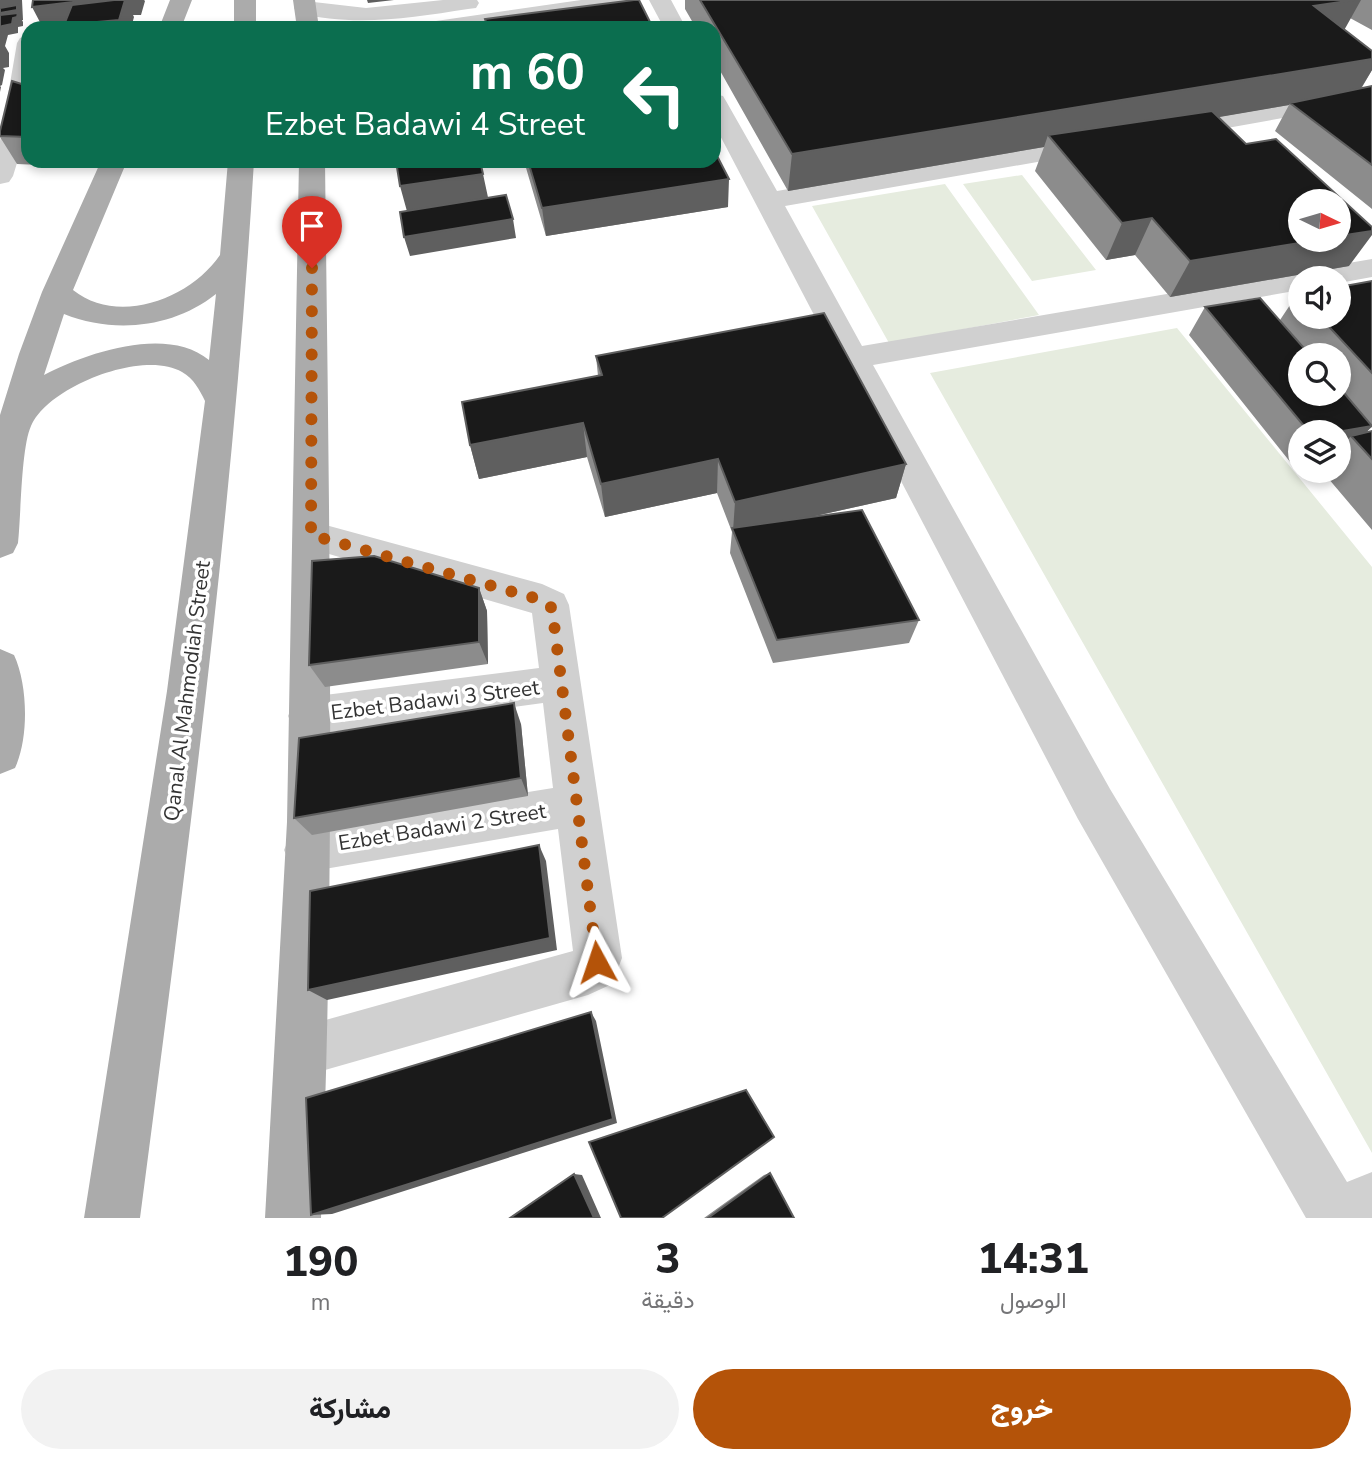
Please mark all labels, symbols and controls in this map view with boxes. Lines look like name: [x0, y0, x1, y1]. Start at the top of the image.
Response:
text: 60 m: [470, 39, 585, 106]
icon: left: [609, 49, 700, 140]
text: Ezbet Badawi 4 Street: [265, 103, 585, 146]
north arrow: [1288, 189, 1351, 252]
map controls: [1288, 189, 1351, 483]
pin: [282, 196, 342, 268]
icon: arrive: [293, 207, 331, 245]
button: sound: [1288, 266, 1351, 329]
button: search: [1288, 343, 1351, 406]
button: layers: [1288, 420, 1351, 483]
street label: Qanal Al Mahmodiah Street: [157, 558, 217, 823]
street label: Ezbet Badawi 3 Street: [329, 673, 542, 727]
street label: Ezbet Badawi 2 Street: [336, 797, 549, 857]
position arrow: [560, 925, 634, 999]
text: 3: [655, 1231, 681, 1288]
text: 14:31: [977, 1231, 1089, 1288]
text: 190: [283, 1234, 359, 1291]
text: دقيقة: [641, 1285, 695, 1316]
text: الوصول: [1000, 1285, 1066, 1316]
text: m: [311, 1287, 331, 1318]
button: مشاركة: [21, 1369, 679, 1449]
button: خروج: [693, 1369, 1351, 1449]

